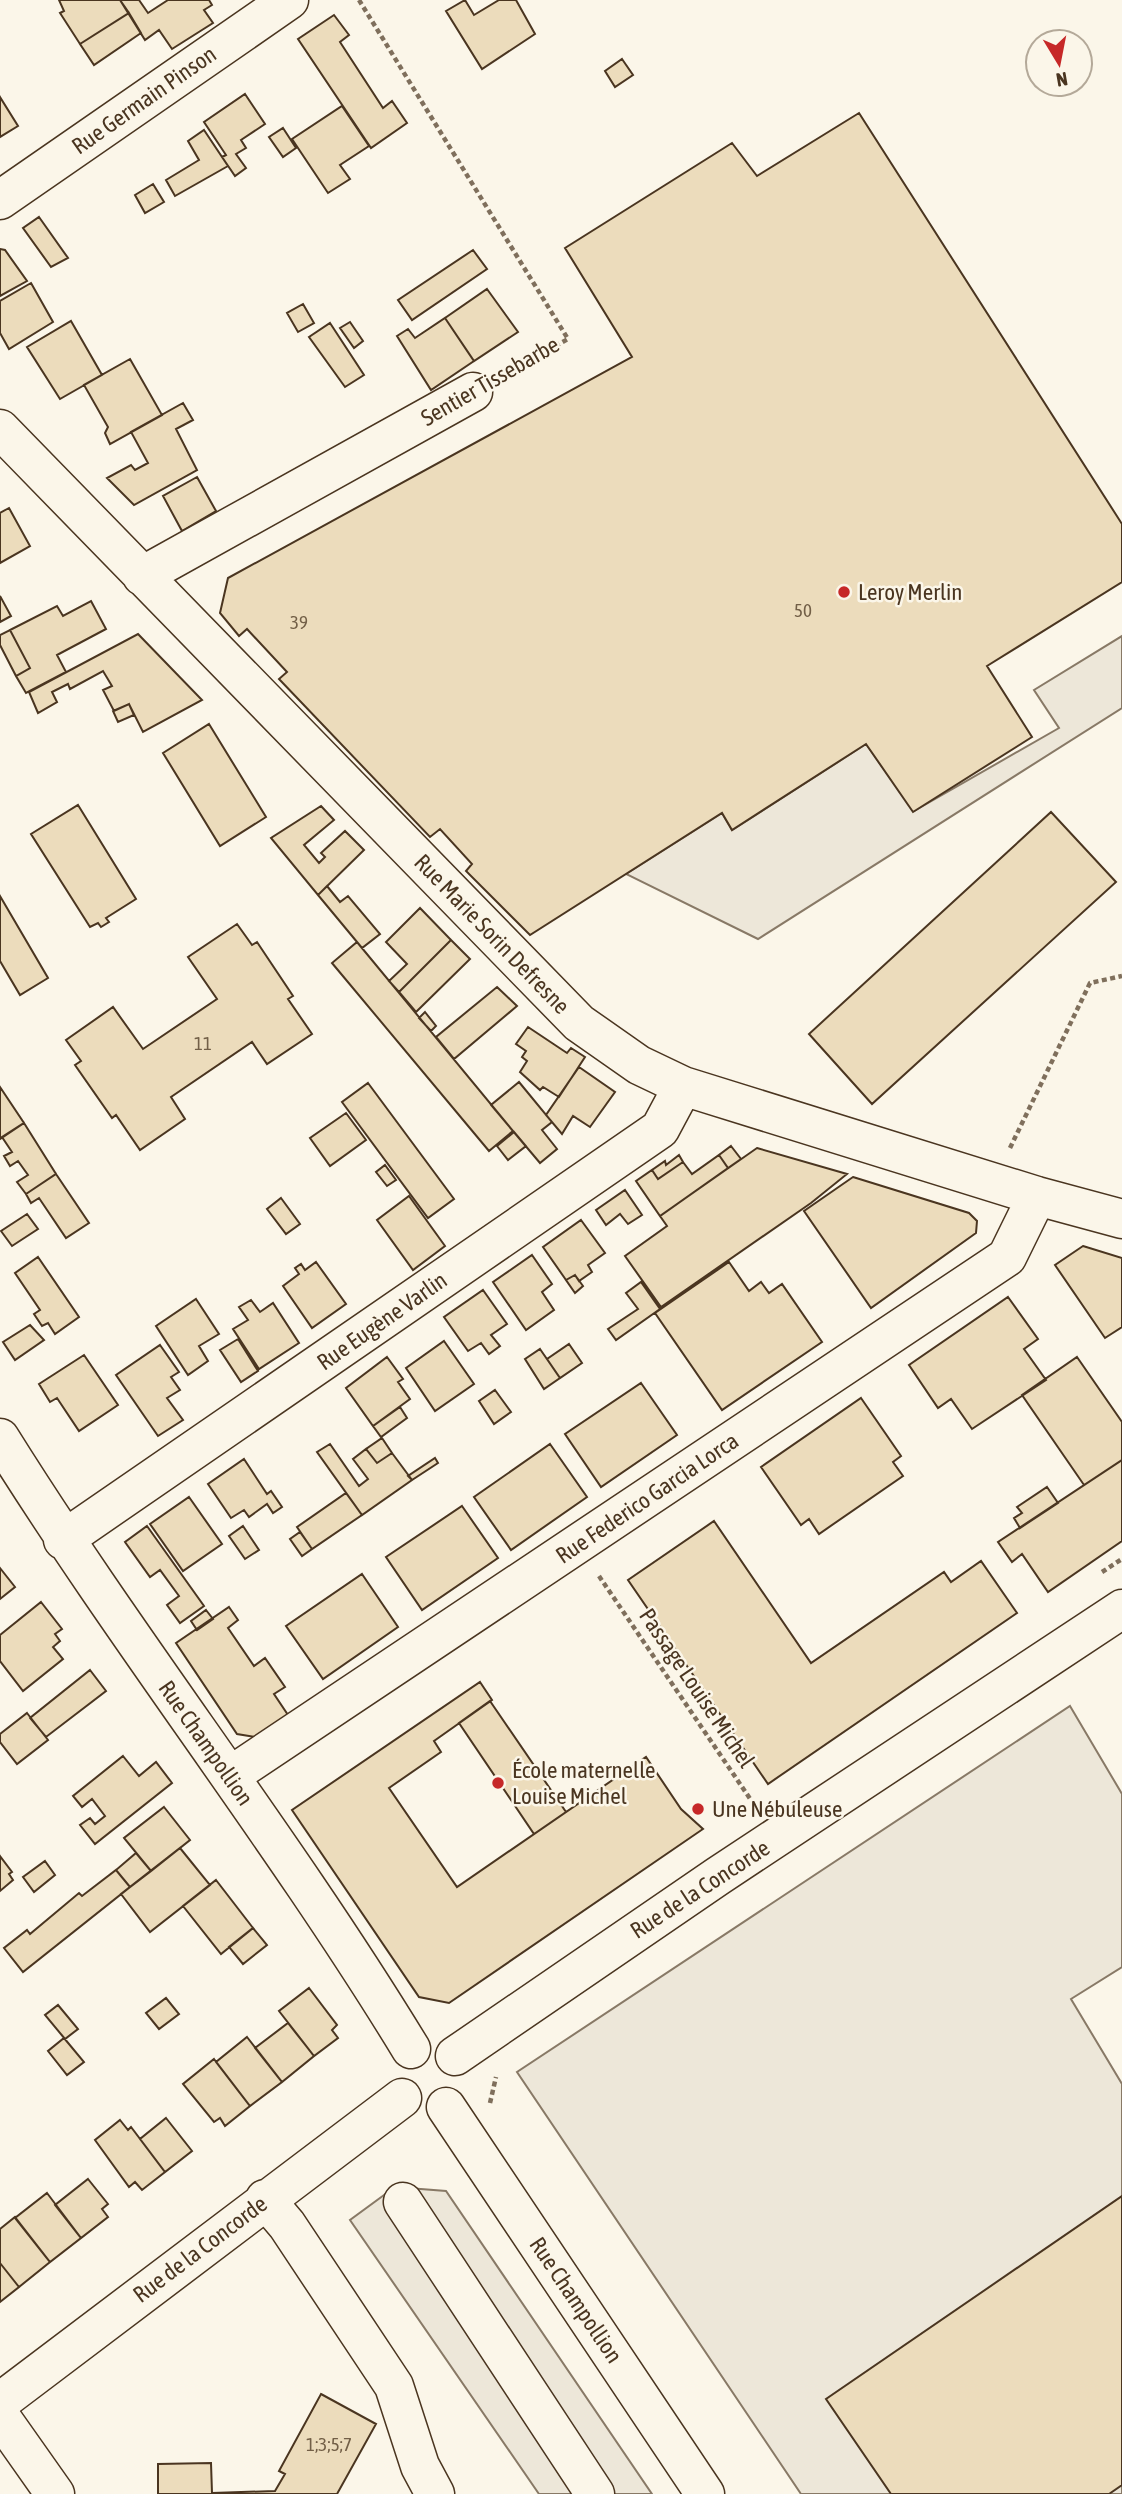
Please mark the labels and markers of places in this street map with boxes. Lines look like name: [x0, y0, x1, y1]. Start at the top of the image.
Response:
place label: Leroy Merlin: [858, 579, 963, 605]
marker: Leroy Merlin: [836, 584, 852, 600]
place label: École maternelle Louise Michel: [512, 1757, 655, 1809]
marker: École maternelle Louise Michel: [490, 1775, 506, 1791]
place label: Une Nébuleuse: [712, 1796, 842, 1822]
marker: Une Nébuleuse: [690, 1801, 706, 1817]

